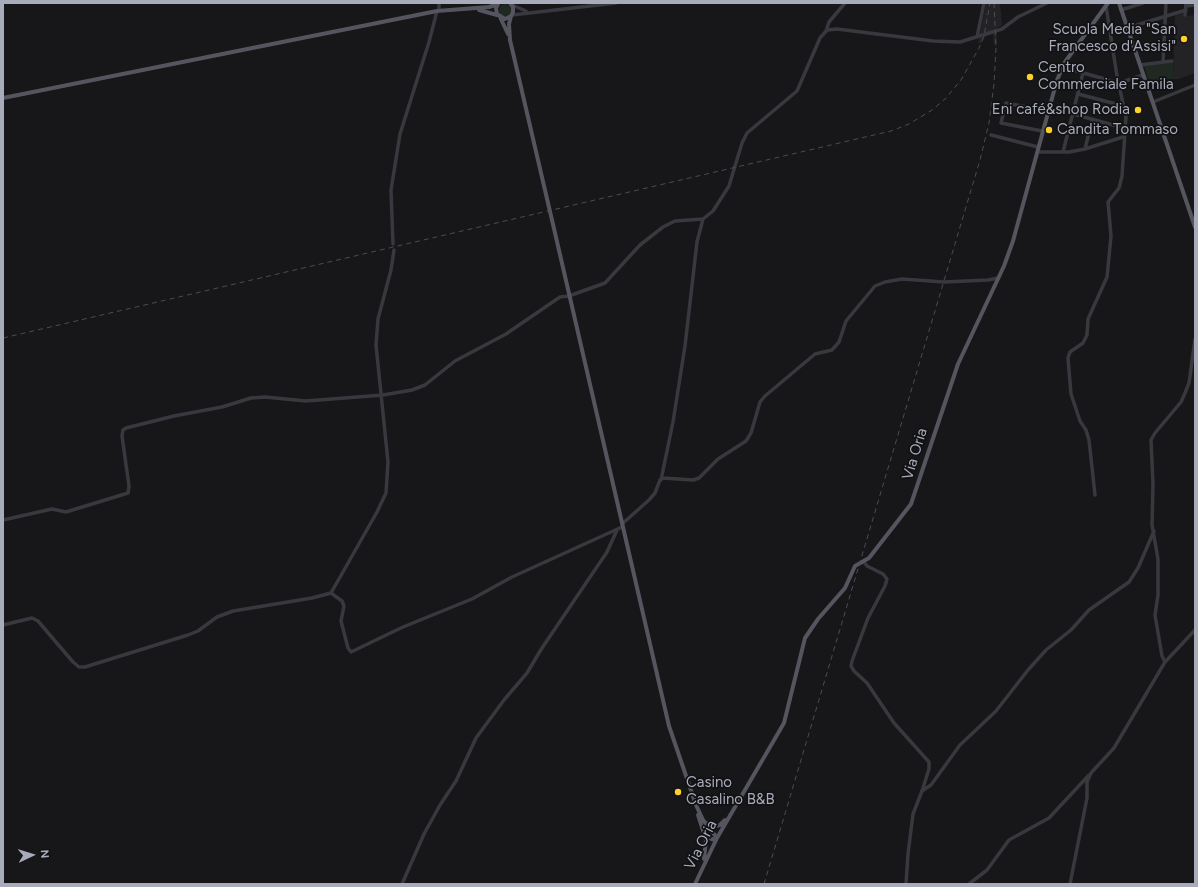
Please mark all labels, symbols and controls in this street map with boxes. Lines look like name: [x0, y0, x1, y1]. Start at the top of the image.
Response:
place label: Scuola Media "San Francesco d'Assisi": [1048, 21, 1176, 56]
marker: Scuola Media "San Francesco d'Assisi": [1179, 34, 1189, 44]
place label: Centro Commerciale Famila: [1038, 59, 1174, 94]
marker: Centro Commerciale Famila: [1025, 72, 1035, 82]
place label: Eni café&shop Rodia: [992, 101, 1130, 119]
marker: Eni café&shop Rodia: [1133, 105, 1143, 115]
place label: Candita Tommaso: [1057, 121, 1178, 139]
marker: Candita Tommaso: [1044, 125, 1054, 135]
street label: Via Oria: [899, 426, 931, 482]
place label: Casino Casalino B&B: [686, 774, 775, 809]
marker: Casino Casalino B&B: [673, 787, 683, 797]
street label: Via Oria: [681, 817, 721, 873]
north arrow: [12, 835, 52, 875]
text: N: [38, 849, 51, 859]

